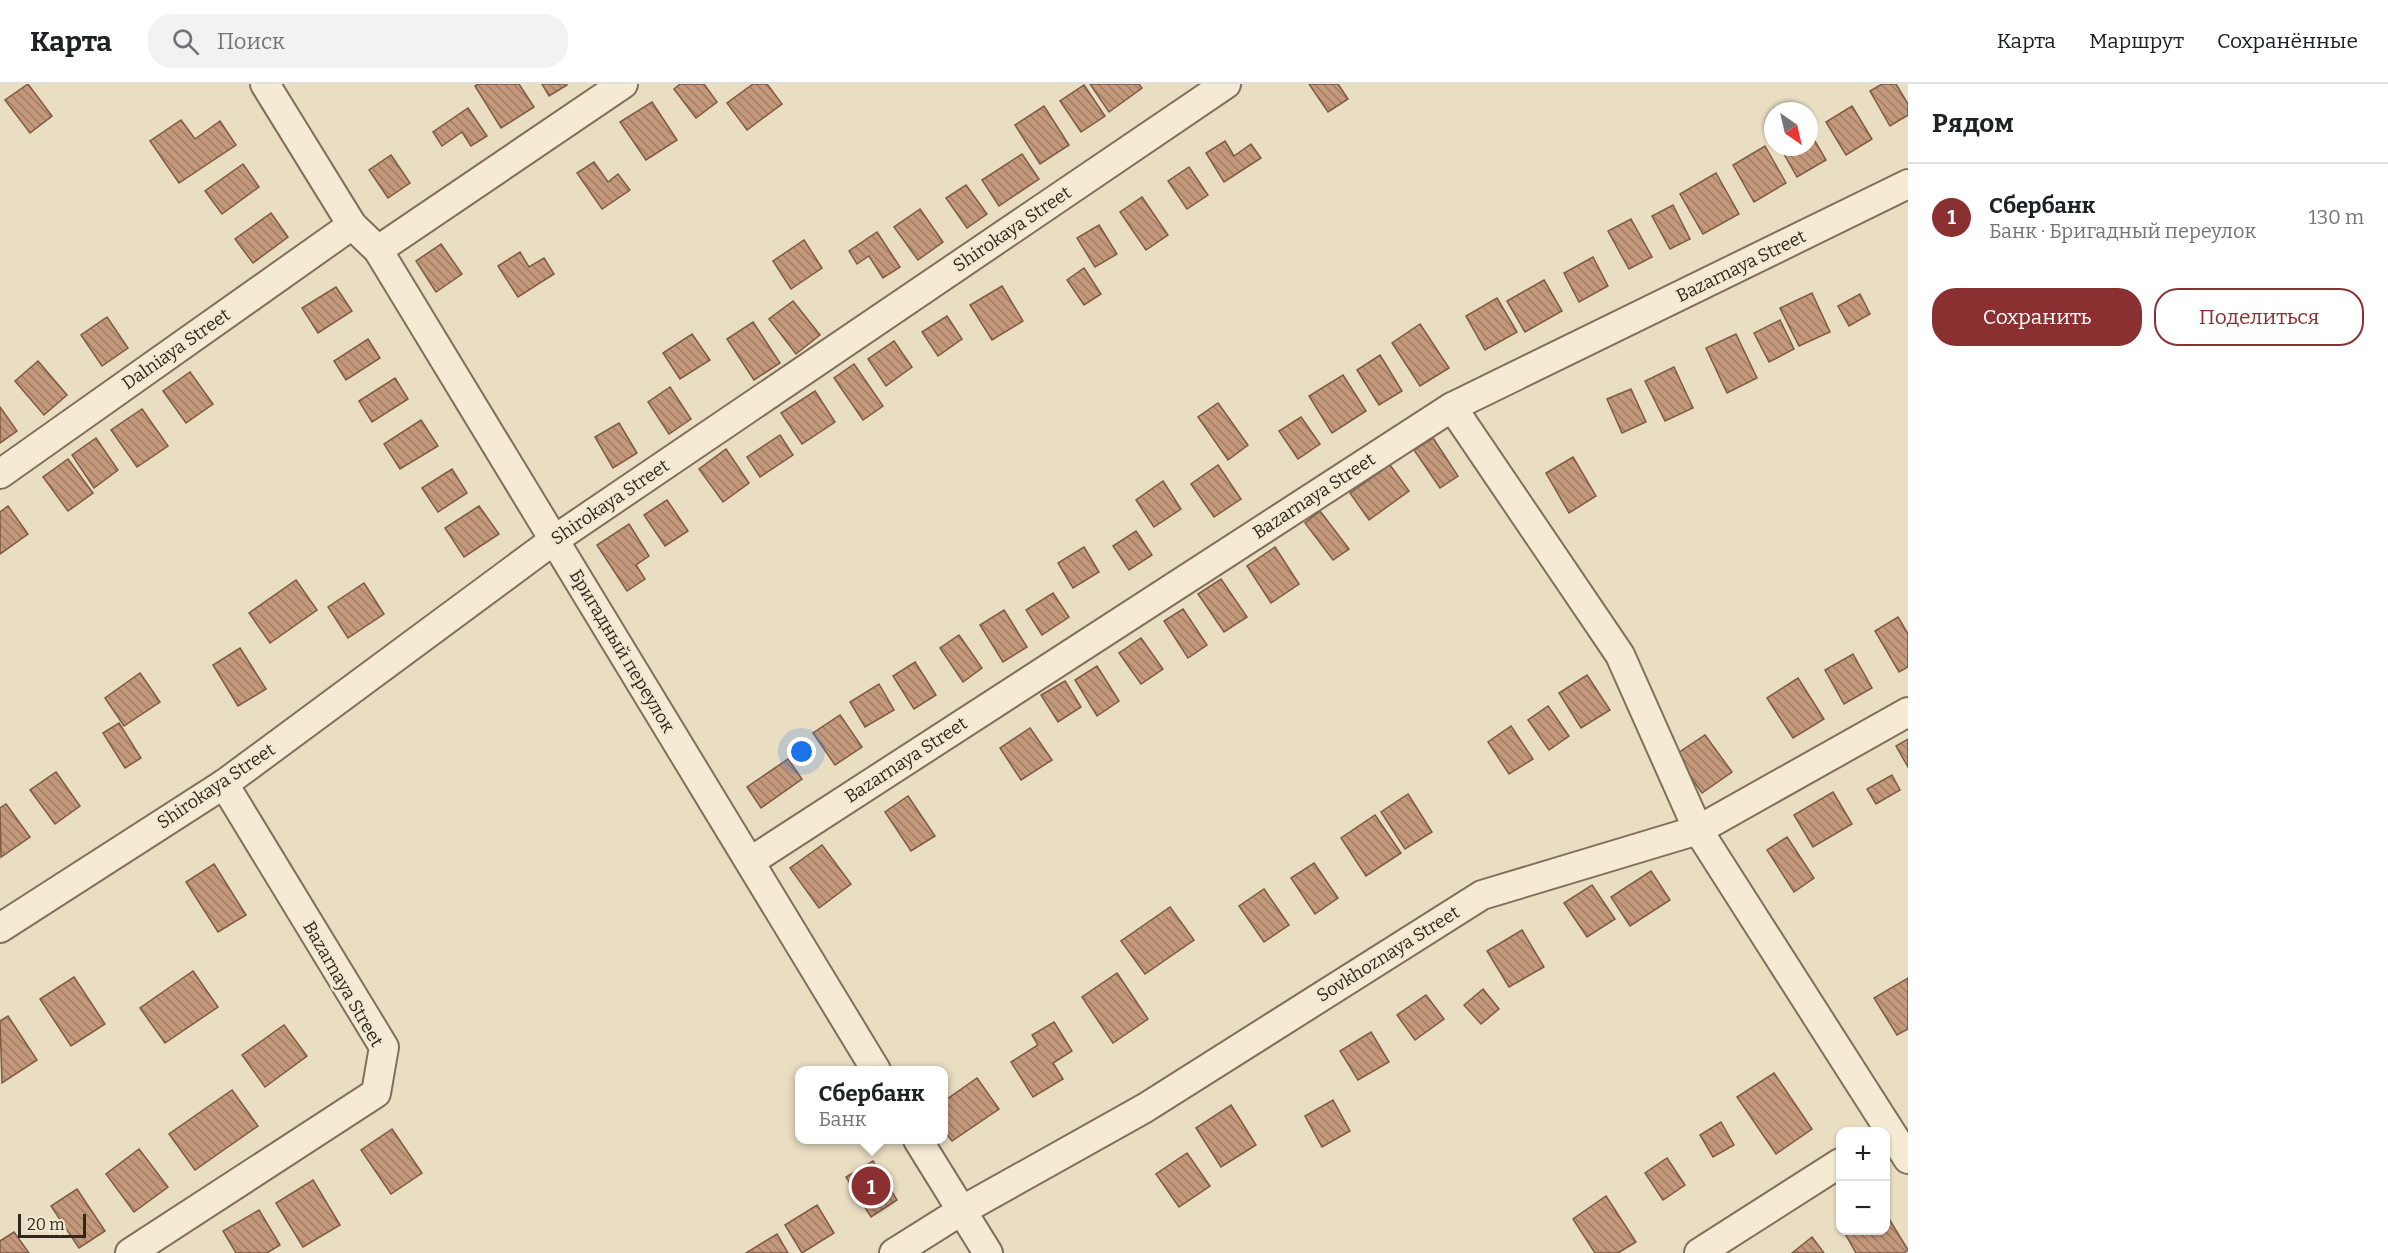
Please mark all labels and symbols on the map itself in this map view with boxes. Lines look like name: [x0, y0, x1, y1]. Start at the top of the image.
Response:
north arrow: [1764, 102, 1818, 156]
street label: Shirokaya Street: [949, 181, 1076, 277]
street label: Bazarnaya Street: [1673, 225, 1810, 307]
street label: Dalniaya Street: [118, 303, 235, 394]
street label: Bazarnaya Street: [1249, 448, 1380, 544]
street label: Shirokaya Street: [547, 454, 674, 550]
street label: Бригадный переулок: [565, 565, 680, 737]
street label: Bazarnaya Street: [841, 712, 972, 808]
your location: [787, 737, 816, 766]
street label: Shirokaya Street: [153, 738, 280, 834]
street label: Sovkhoznaya Street: [1313, 901, 1464, 1007]
street label: Bazarnaya Street: [298, 917, 388, 1051]
pin: 1: [852, 1164, 890, 1208]
scale bar: [18, 1211, 86, 1238]

